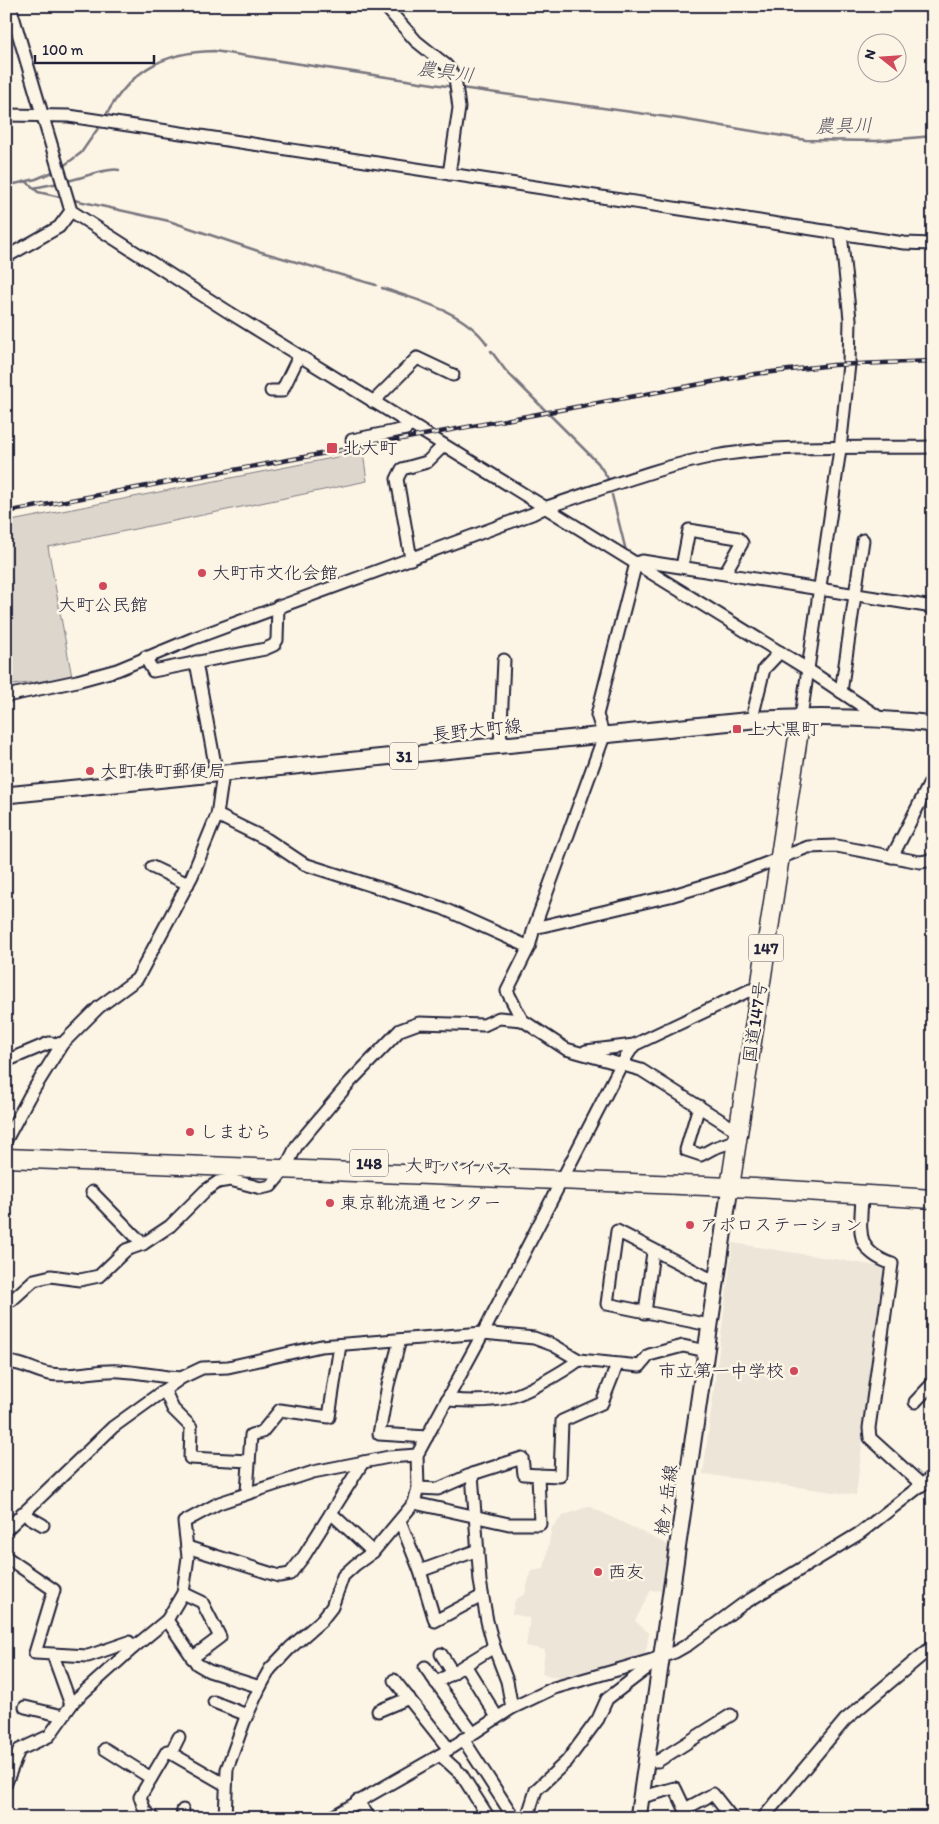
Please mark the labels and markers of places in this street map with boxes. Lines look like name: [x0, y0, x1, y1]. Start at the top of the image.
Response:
place label: 北大町: [343, 437, 397, 459]
marker: 北大町: [325, 441, 339, 455]
place label: 大町市文化会館: [212, 562, 338, 584]
marker: 大町市文化会館: [196, 567, 208, 579]
marker: 大町公民館: [97, 580, 109, 592]
place label: 大町公民館: [58, 594, 148, 616]
place label: 上大黒町: [747, 718, 819, 740]
marker: 上大黒町: [731, 723, 743, 735]
place label: 大町俵町郵便局: [100, 760, 226, 782]
marker: 大町俵町郵便局: [84, 765, 96, 777]
place label: しまむら: [200, 1121, 272, 1143]
marker: しまむら: [184, 1126, 196, 1138]
place label: 東京靴流通センター: [340, 1192, 501, 1214]
marker: 東京靴流通センター: [324, 1197, 336, 1209]
place label: アポロステーション: [700, 1214, 863, 1236]
marker: アポロステーション: [684, 1219, 696, 1231]
place label: 市立第一中学校: [658, 1360, 784, 1382]
marker: 市立第一中学校: [788, 1365, 800, 1377]
place label: 西友: [608, 1561, 644, 1583]
marker: 西友: [592, 1566, 604, 1578]

